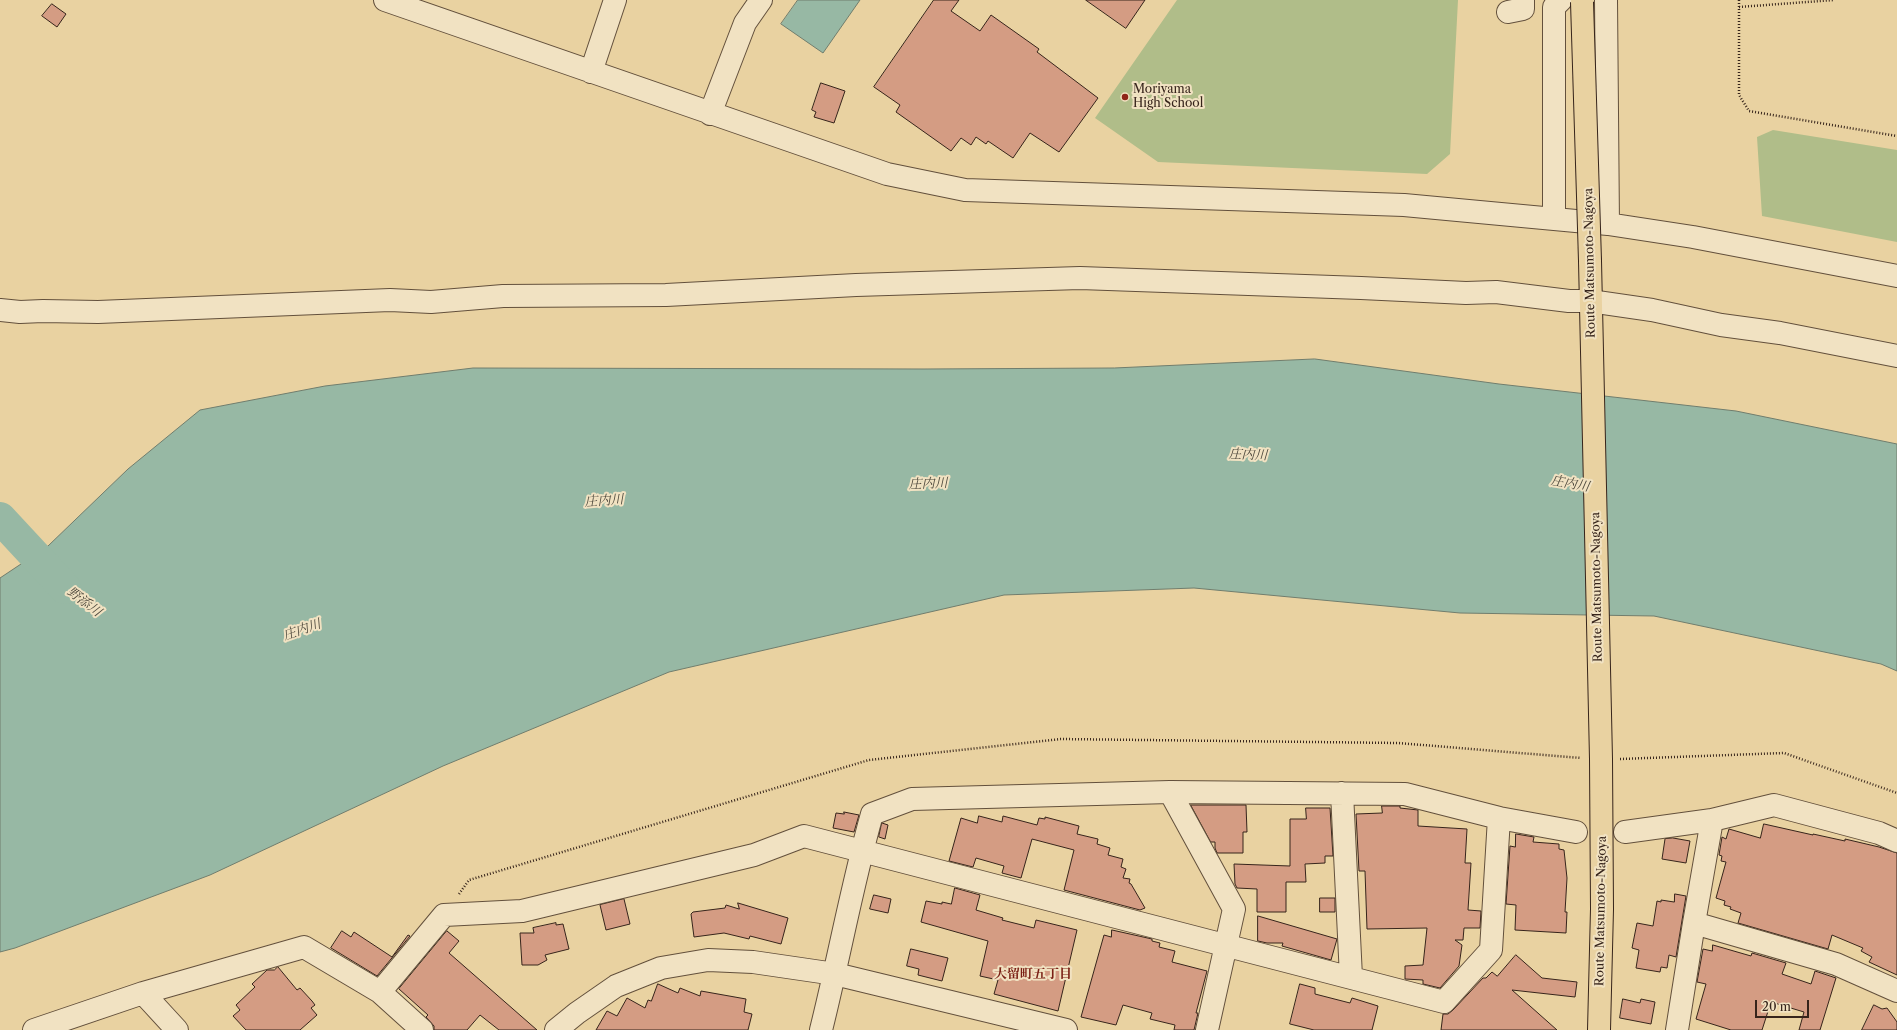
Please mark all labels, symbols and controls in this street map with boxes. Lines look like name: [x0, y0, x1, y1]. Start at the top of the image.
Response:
place label: Moriyama High School: [1133, 83, 1203, 111]
marker: Moriyama High School: [1120, 92, 1130, 102]
street label: Route Matsumoto-Nagoya: [1581, 188, 1599, 338]
water label: 庄内川: [1228, 447, 1268, 463]
water label: 庄内川: [1549, 473, 1591, 495]
water label: 庄内川: [908, 476, 948, 492]
water label: 庄内川: [584, 492, 624, 510]
street label: Route Matsumoto-Nagoya: [1588, 512, 1606, 662]
water label: 野添川: [64, 584, 104, 620]
water label: 庄内川: [281, 616, 323, 644]
street label: Route Matsumoto-Nagoya: [1592, 836, 1610, 986]
district label: 大留町五丁目: [994, 966, 1072, 982]
scale bar: [1757, 992, 1811, 1018]
text: 20 m: [1762, 999, 1791, 1014]

